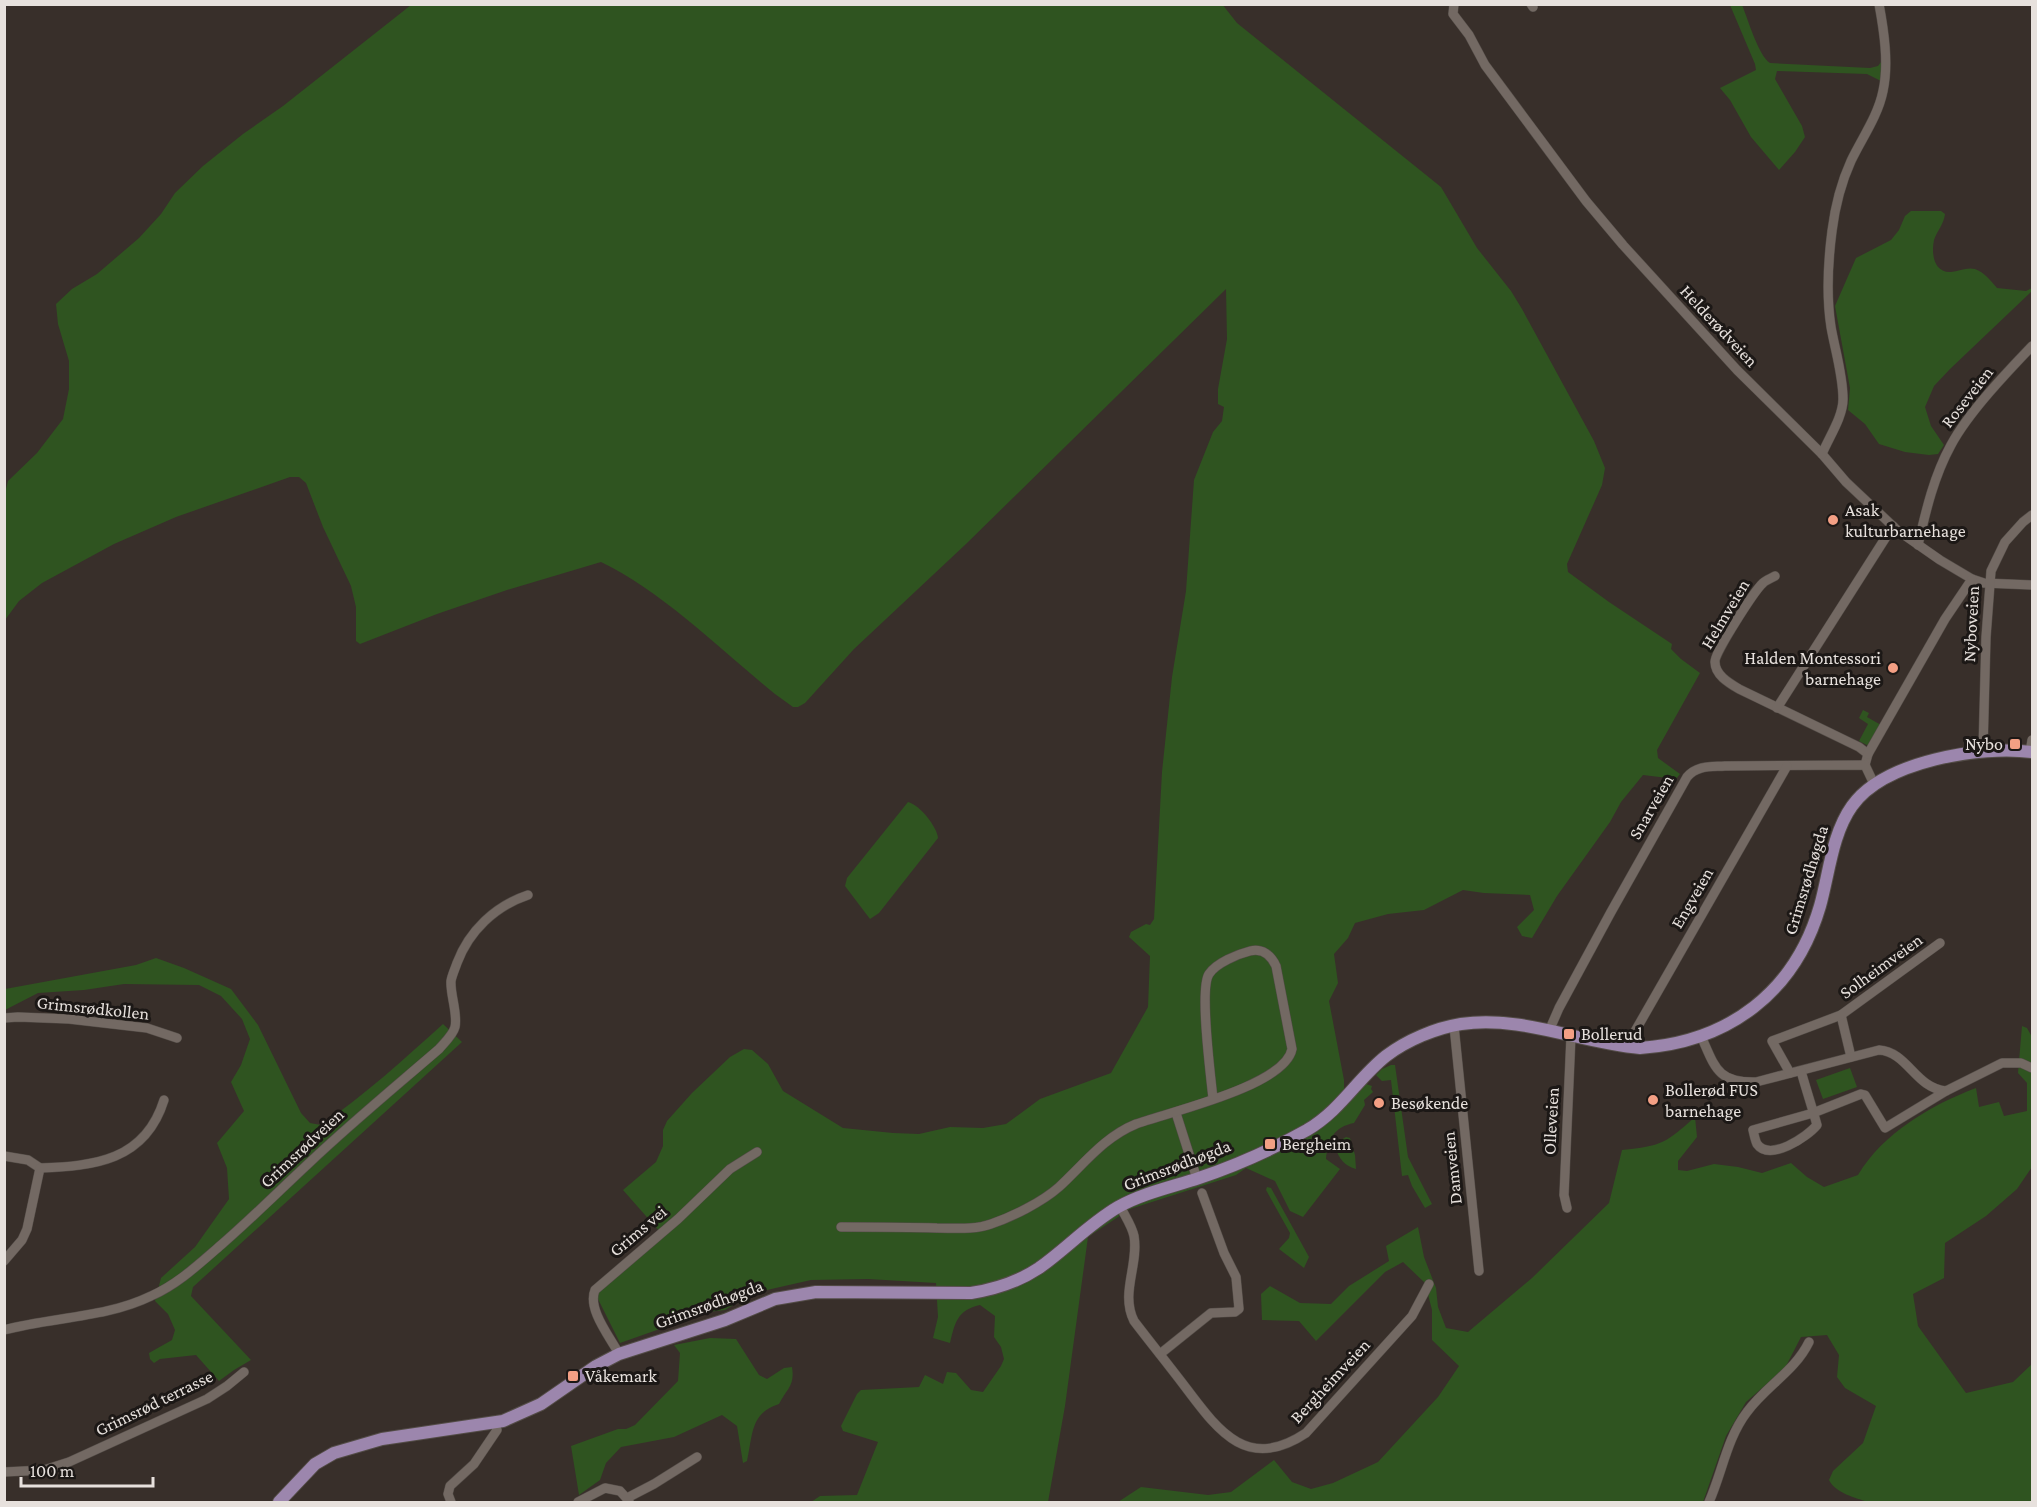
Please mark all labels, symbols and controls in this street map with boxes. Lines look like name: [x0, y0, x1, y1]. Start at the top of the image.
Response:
street label: Helderødveien: [1676, 281, 1762, 371]
street label: Roseveien: [1937, 362, 1997, 432]
place label: Asak kulturbarnehage: [1845, 500, 1966, 541]
marker: Asak kulturbarnehage: [1826, 513, 1840, 527]
street label: Helmveien: [1697, 575, 1754, 652]
street label: Nyboveien: [1959, 585, 1983, 663]
place label: Halden Montessori barnehage: [1744, 648, 1881, 689]
marker: Halden Montessori barnehage: [1886, 661, 1900, 675]
place label: Nybo: [1965, 734, 2003, 754]
marker: Nybo: [2008, 737, 2022, 751]
street label: Snarveien: [1625, 771, 1678, 843]
street label: Grimsrødhøgda: [1780, 823, 1832, 937]
street label: Engveien: [1667, 864, 1717, 932]
street label: Solheimveien: [1836, 929, 1926, 1003]
street label: Grimsrødkollen: [36, 992, 151, 1024]
place label: Bollerud: [1581, 1024, 1643, 1044]
marker: Bollerud: [1562, 1027, 1576, 1041]
place label: Bollerød FUS barnehage: [1665, 1080, 1758, 1121]
street label: Olleveien: [1539, 1086, 1563, 1155]
place label: Besøkende: [1391, 1093, 1468, 1113]
marker: Bollerød FUS barnehage: [1646, 1093, 1660, 1107]
marker: Besøkende: [1372, 1096, 1386, 1110]
street label: Grimsrødveien: [256, 1104, 348, 1192]
street label: Damveien: [1438, 1130, 1466, 1205]
place label: Bergheim: [1282, 1134, 1352, 1154]
street label: Grimsrødhøgda: [1120, 1135, 1234, 1195]
marker: Bergheim: [1263, 1137, 1277, 1151]
street label: Grims vei: [605, 1201, 671, 1261]
street label: Grimsrødhøgda: [652, 1275, 766, 1333]
street label: Bergheimveien: [1286, 1335, 1374, 1427]
street label: Grimsrød terrasse: [92, 1366, 216, 1440]
place label: Våkemark: [585, 1366, 657, 1386]
marker: Våkemark: [566, 1369, 580, 1383]
scale bar: [21, 1450, 153, 1488]
text: 100 m: [30, 1461, 75, 1481]

